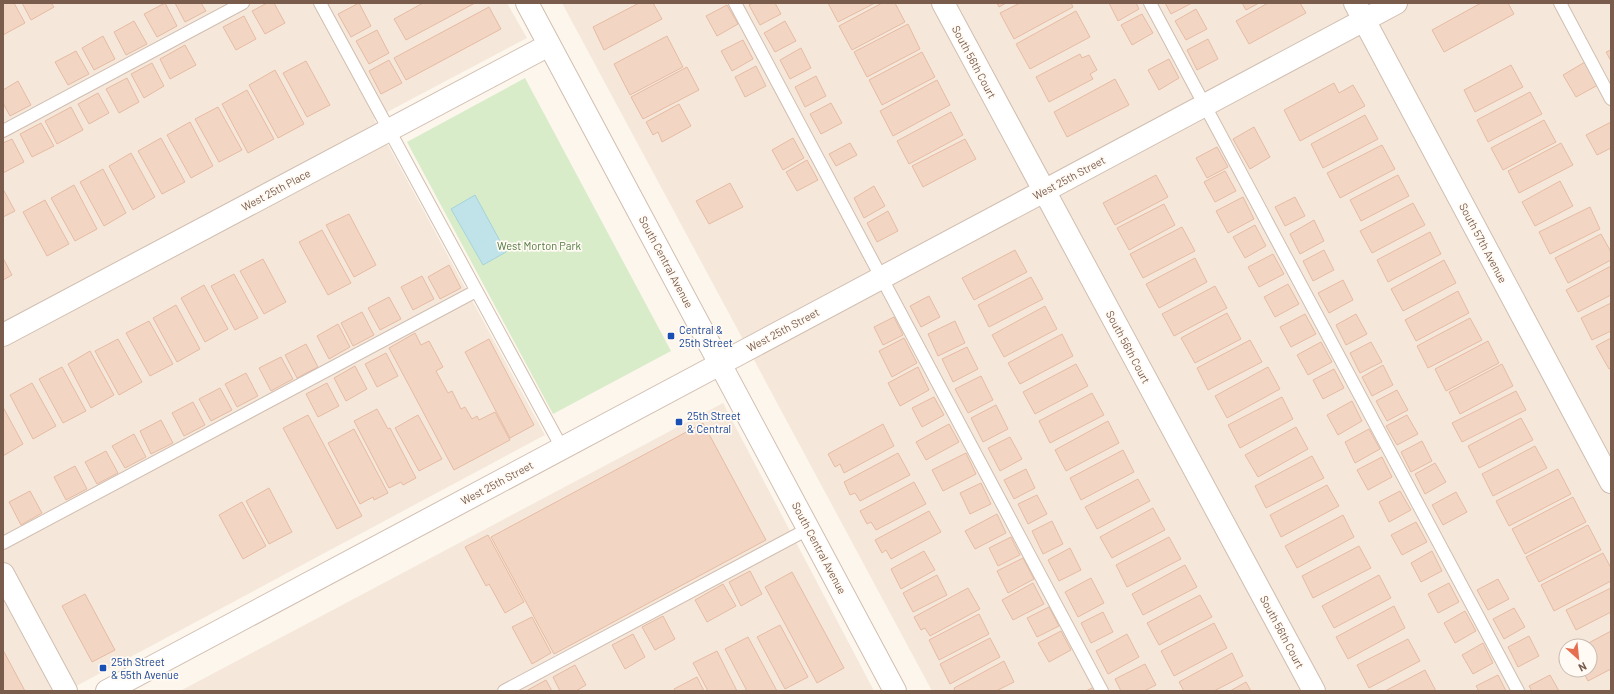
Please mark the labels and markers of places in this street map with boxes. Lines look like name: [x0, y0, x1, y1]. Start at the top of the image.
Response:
place label: Central & 25th Street: [679, 323, 733, 349]
marker: Central & 25th Street: [666, 331, 676, 341]
place label: 25th Street & Central: [687, 409, 741, 435]
marker: 25th Street & Central: [674, 417, 684, 427]
place label: 25th Street & 55th Avenue: [111, 655, 179, 681]
marker: 25th Street & 55th Avenue: [98, 663, 108, 673]

